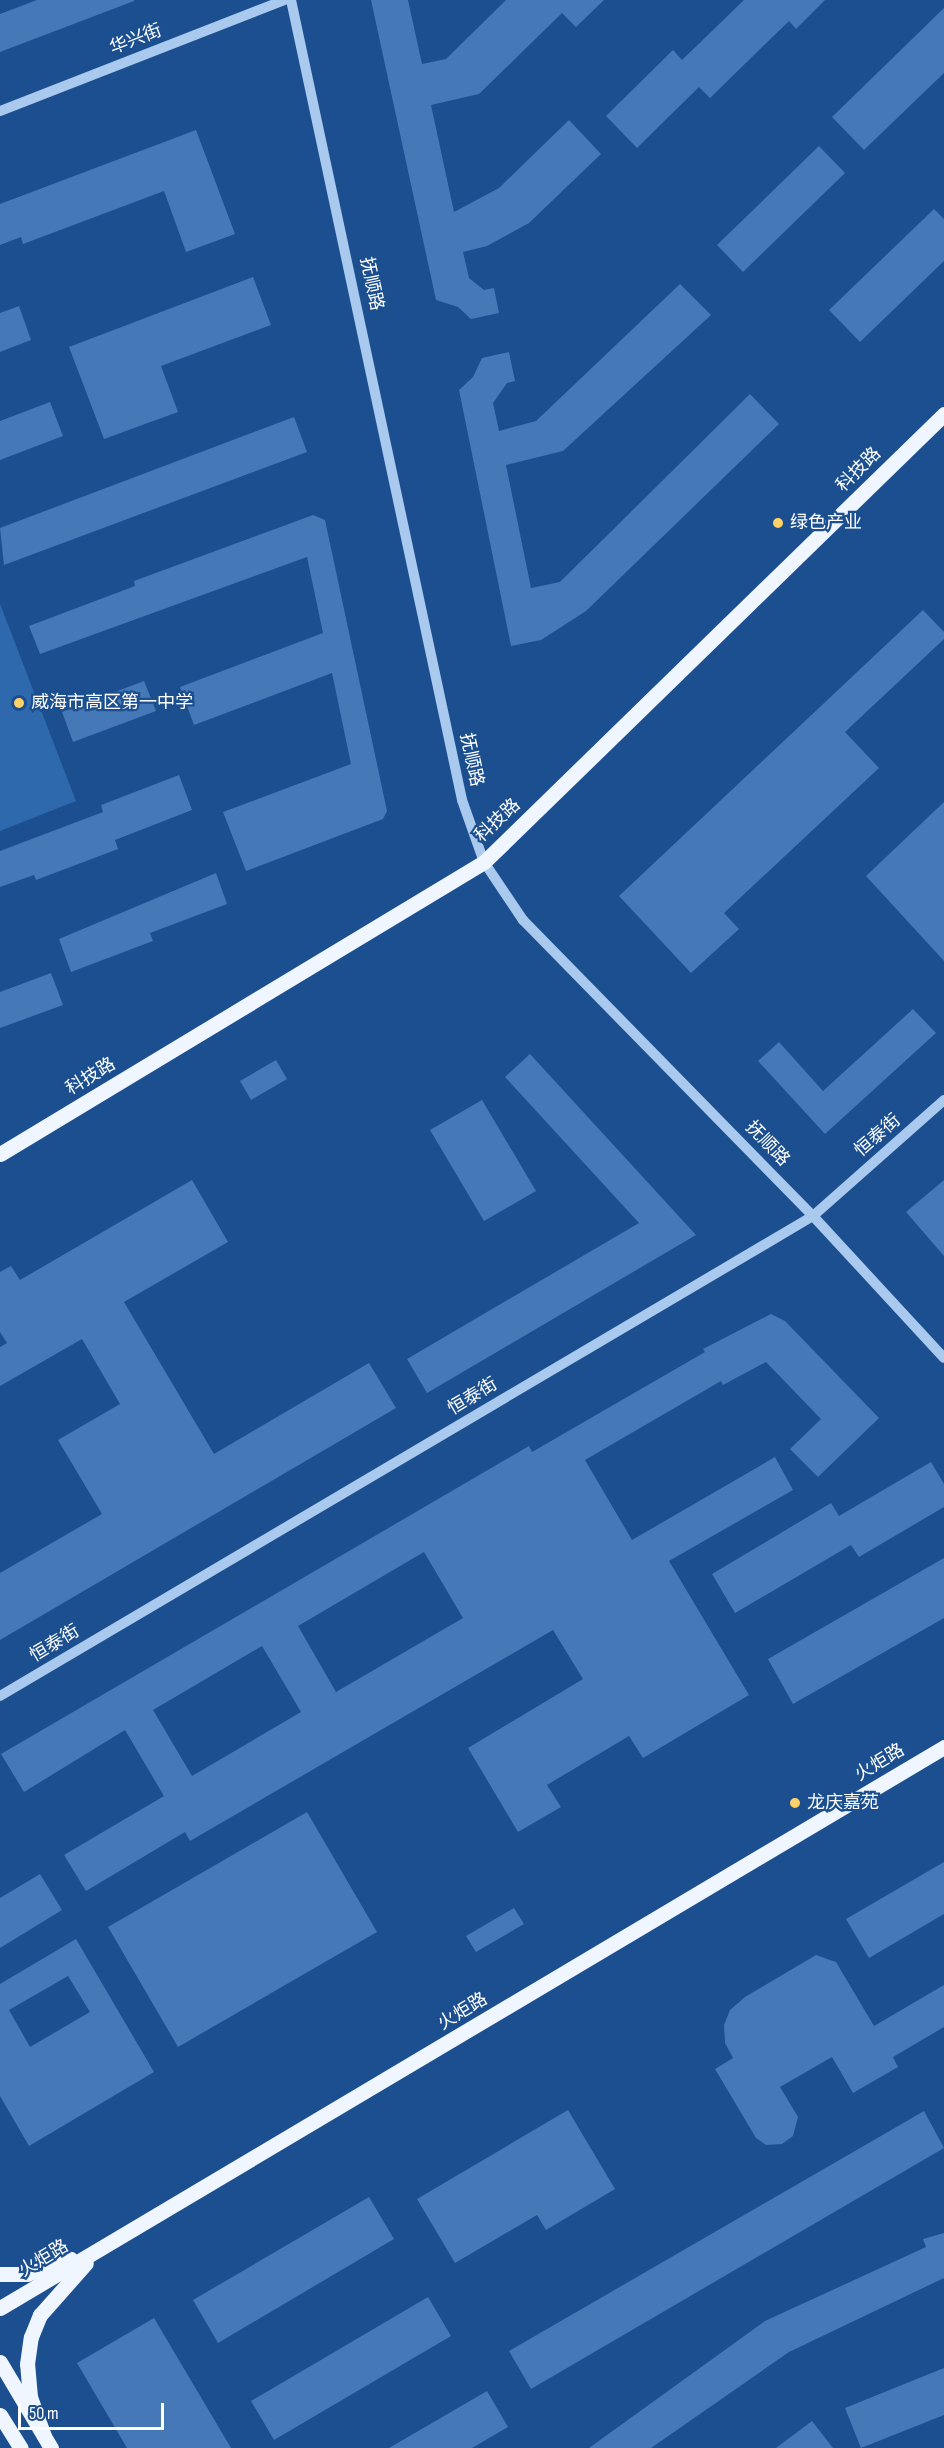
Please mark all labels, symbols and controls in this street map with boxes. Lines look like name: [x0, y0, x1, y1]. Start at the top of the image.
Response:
street label: 华兴街: [107, 20, 165, 60]
street label: 抚顺路: [355, 255, 387, 313]
street label: 科技路: [832, 443, 886, 497]
place label: 绿色产业: [790, 512, 862, 534]
marker: 绿色产业: [771, 516, 785, 530]
place label: 威海市高区第一中学: [31, 692, 193, 714]
marker: 威海市高区第一中学: [12, 696, 26, 710]
street label: 抚顺路: [455, 731, 487, 789]
street label: 科技路: [471, 795, 525, 847]
street label: 科技路: [62, 1054, 120, 1100]
street label: 恒泰街: [851, 1110, 905, 1162]
street label: 抚顺路: [740, 1117, 794, 1171]
street label: 恒泰街: [444, 1374, 502, 1420]
street label: 恒泰街: [26, 1621, 84, 1667]
street label: 火炬路: [851, 1740, 909, 1786]
place label: 龙庆嘉苑: [807, 1792, 879, 1814]
marker: 龙庆嘉苑: [788, 1796, 802, 1810]
street label: 火炬路: [434, 1989, 492, 2035]
street label: 火炬路: [15, 2236, 73, 2282]
scale bar: [21, 2391, 166, 2429]
text: 50 m: [29, 2403, 59, 2424]

